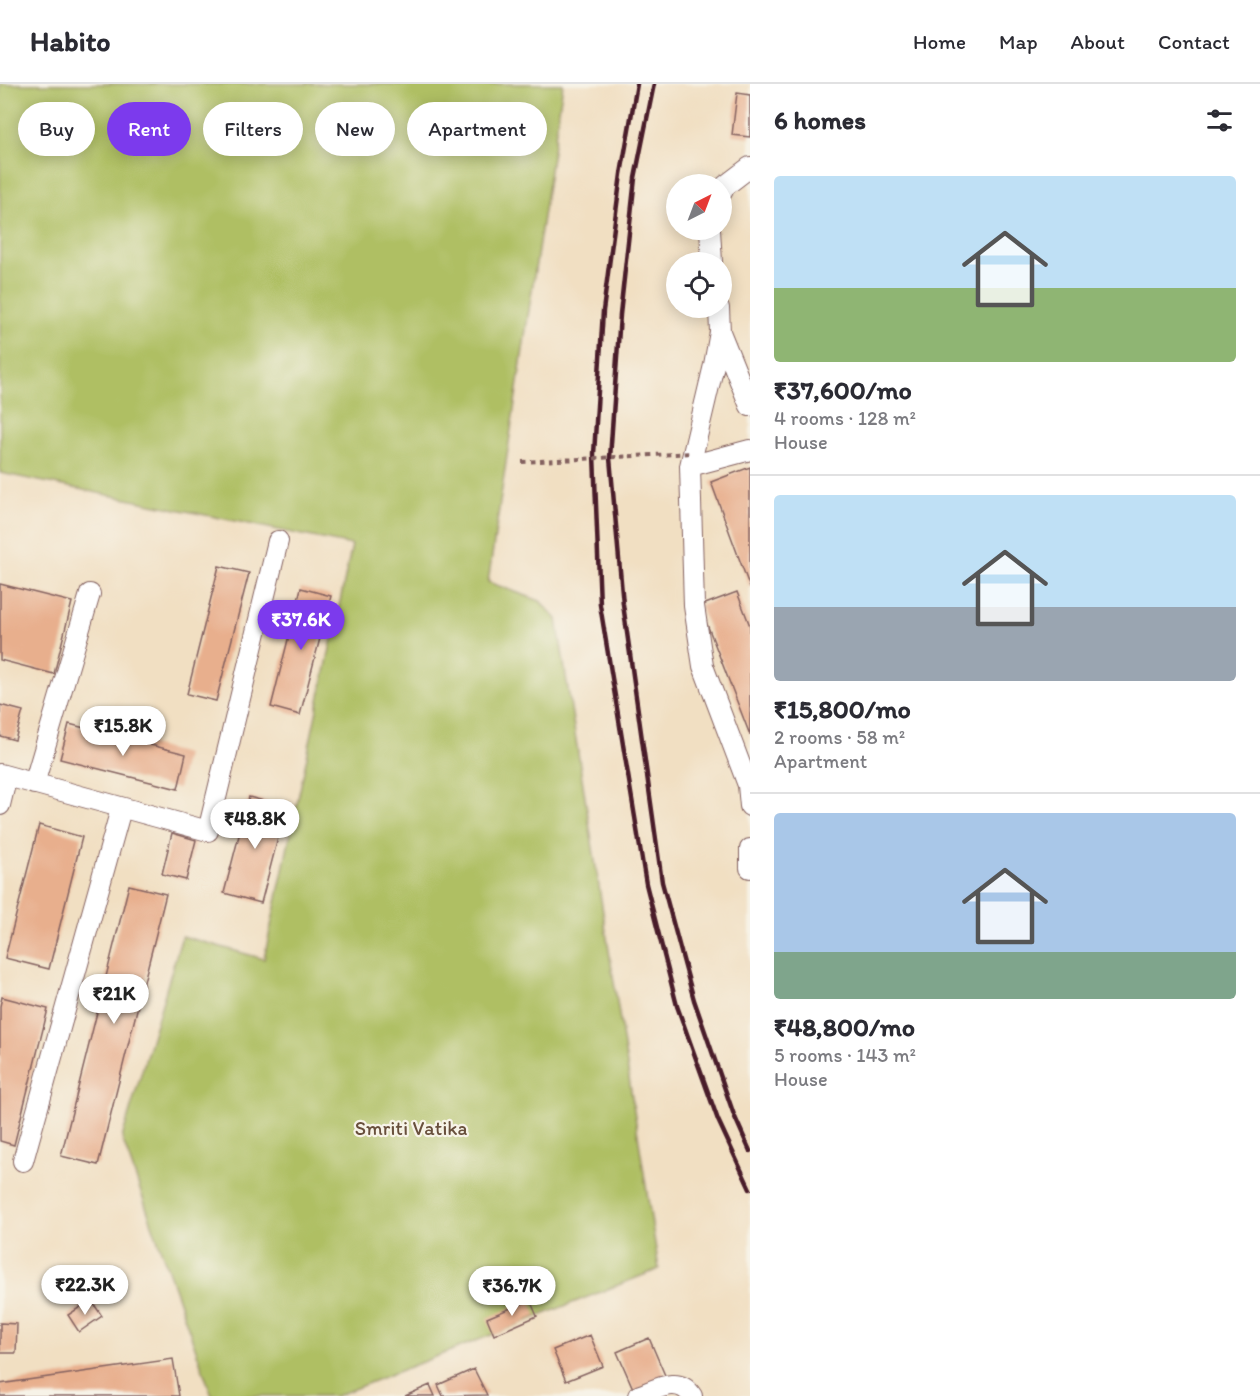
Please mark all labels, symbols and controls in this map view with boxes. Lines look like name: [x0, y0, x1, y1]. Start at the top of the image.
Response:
text: Habito: [30, 24, 110, 58]
text: Home: [913, 29, 966, 54]
text: Map: [999, 29, 1038, 54]
text: About: [1071, 29, 1125, 54]
text: Contact: [1158, 29, 1230, 54]
chip: Buy: [18, 102, 95, 156]
chip: Rent: [107, 102, 191, 156]
chip: Filters: [203, 102, 303, 156]
chip: New: [315, 102, 395, 156]
chip: Apartment: [407, 102, 547, 156]
text: 6 homes: [774, 104, 866, 136]
icon: filters: [1203, 104, 1236, 137]
north arrow: [666, 174, 732, 240]
map controls: [666, 174, 732, 318]
icon: home: [951, 215, 1059, 323]
button: locate: [666, 252, 732, 318]
text: ₹37,600/mo: [774, 374, 912, 406]
text: 4 rooms · 128 m²: [774, 406, 916, 430]
text: House: [774, 430, 828, 454]
icon: home: [951, 534, 1059, 642]
pin: ₹37.6K: [252, 600, 350, 651]
text: ₹37.6K: [272, 607, 330, 631]
text: ₹15,800/mo: [774, 693, 911, 725]
pin: ₹15.8K: [74, 706, 172, 757]
text: ₹15.8K: [94, 713, 152, 737]
text: 2 rooms · 58 m²: [774, 725, 905, 749]
text: Apartment: [774, 749, 867, 773]
pin: ₹48.8K: [206, 799, 304, 850]
text: ₹48.8K: [224, 806, 286, 830]
icon: home: [951, 852, 1059, 960]
pin: ₹21K: [78, 974, 150, 1025]
text: ₹21K: [93, 981, 135, 1005]
text: ₹48,800/mo: [774, 1011, 915, 1043]
text: 5 rooms · 143 m²: [774, 1043, 916, 1067]
text: House: [774, 1067, 828, 1091]
park label: Smriti Vatika: [355, 1116, 468, 1140]
pin: ₹22.3K: [36, 1265, 134, 1316]
pin: ₹36.7K: [463, 1266, 561, 1317]
text: ₹22.3K: [55, 1272, 115, 1296]
text: ₹36.7K: [483, 1273, 541, 1297]

